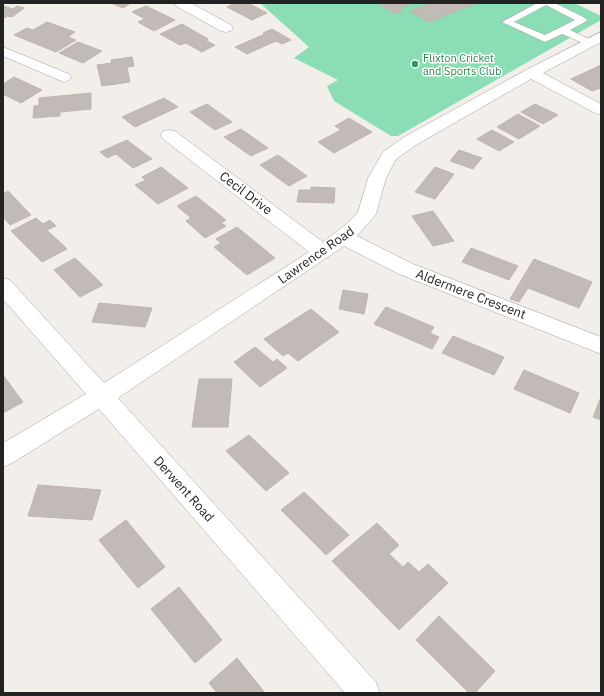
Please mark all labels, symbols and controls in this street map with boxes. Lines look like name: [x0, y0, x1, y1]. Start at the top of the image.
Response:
place label: Flixton Cricket and Sports Club: [423, 51, 501, 78]
marker: Flixton Cricket and Sports Club: [410, 59, 420, 69]
street label: Cecil Drive: [216, 168, 276, 218]
street label: Lawrence Road: [275, 222, 357, 288]
street label: Aldermere Crescent: [414, 265, 528, 323]
street label: Derwent Road: [150, 453, 218, 525]

